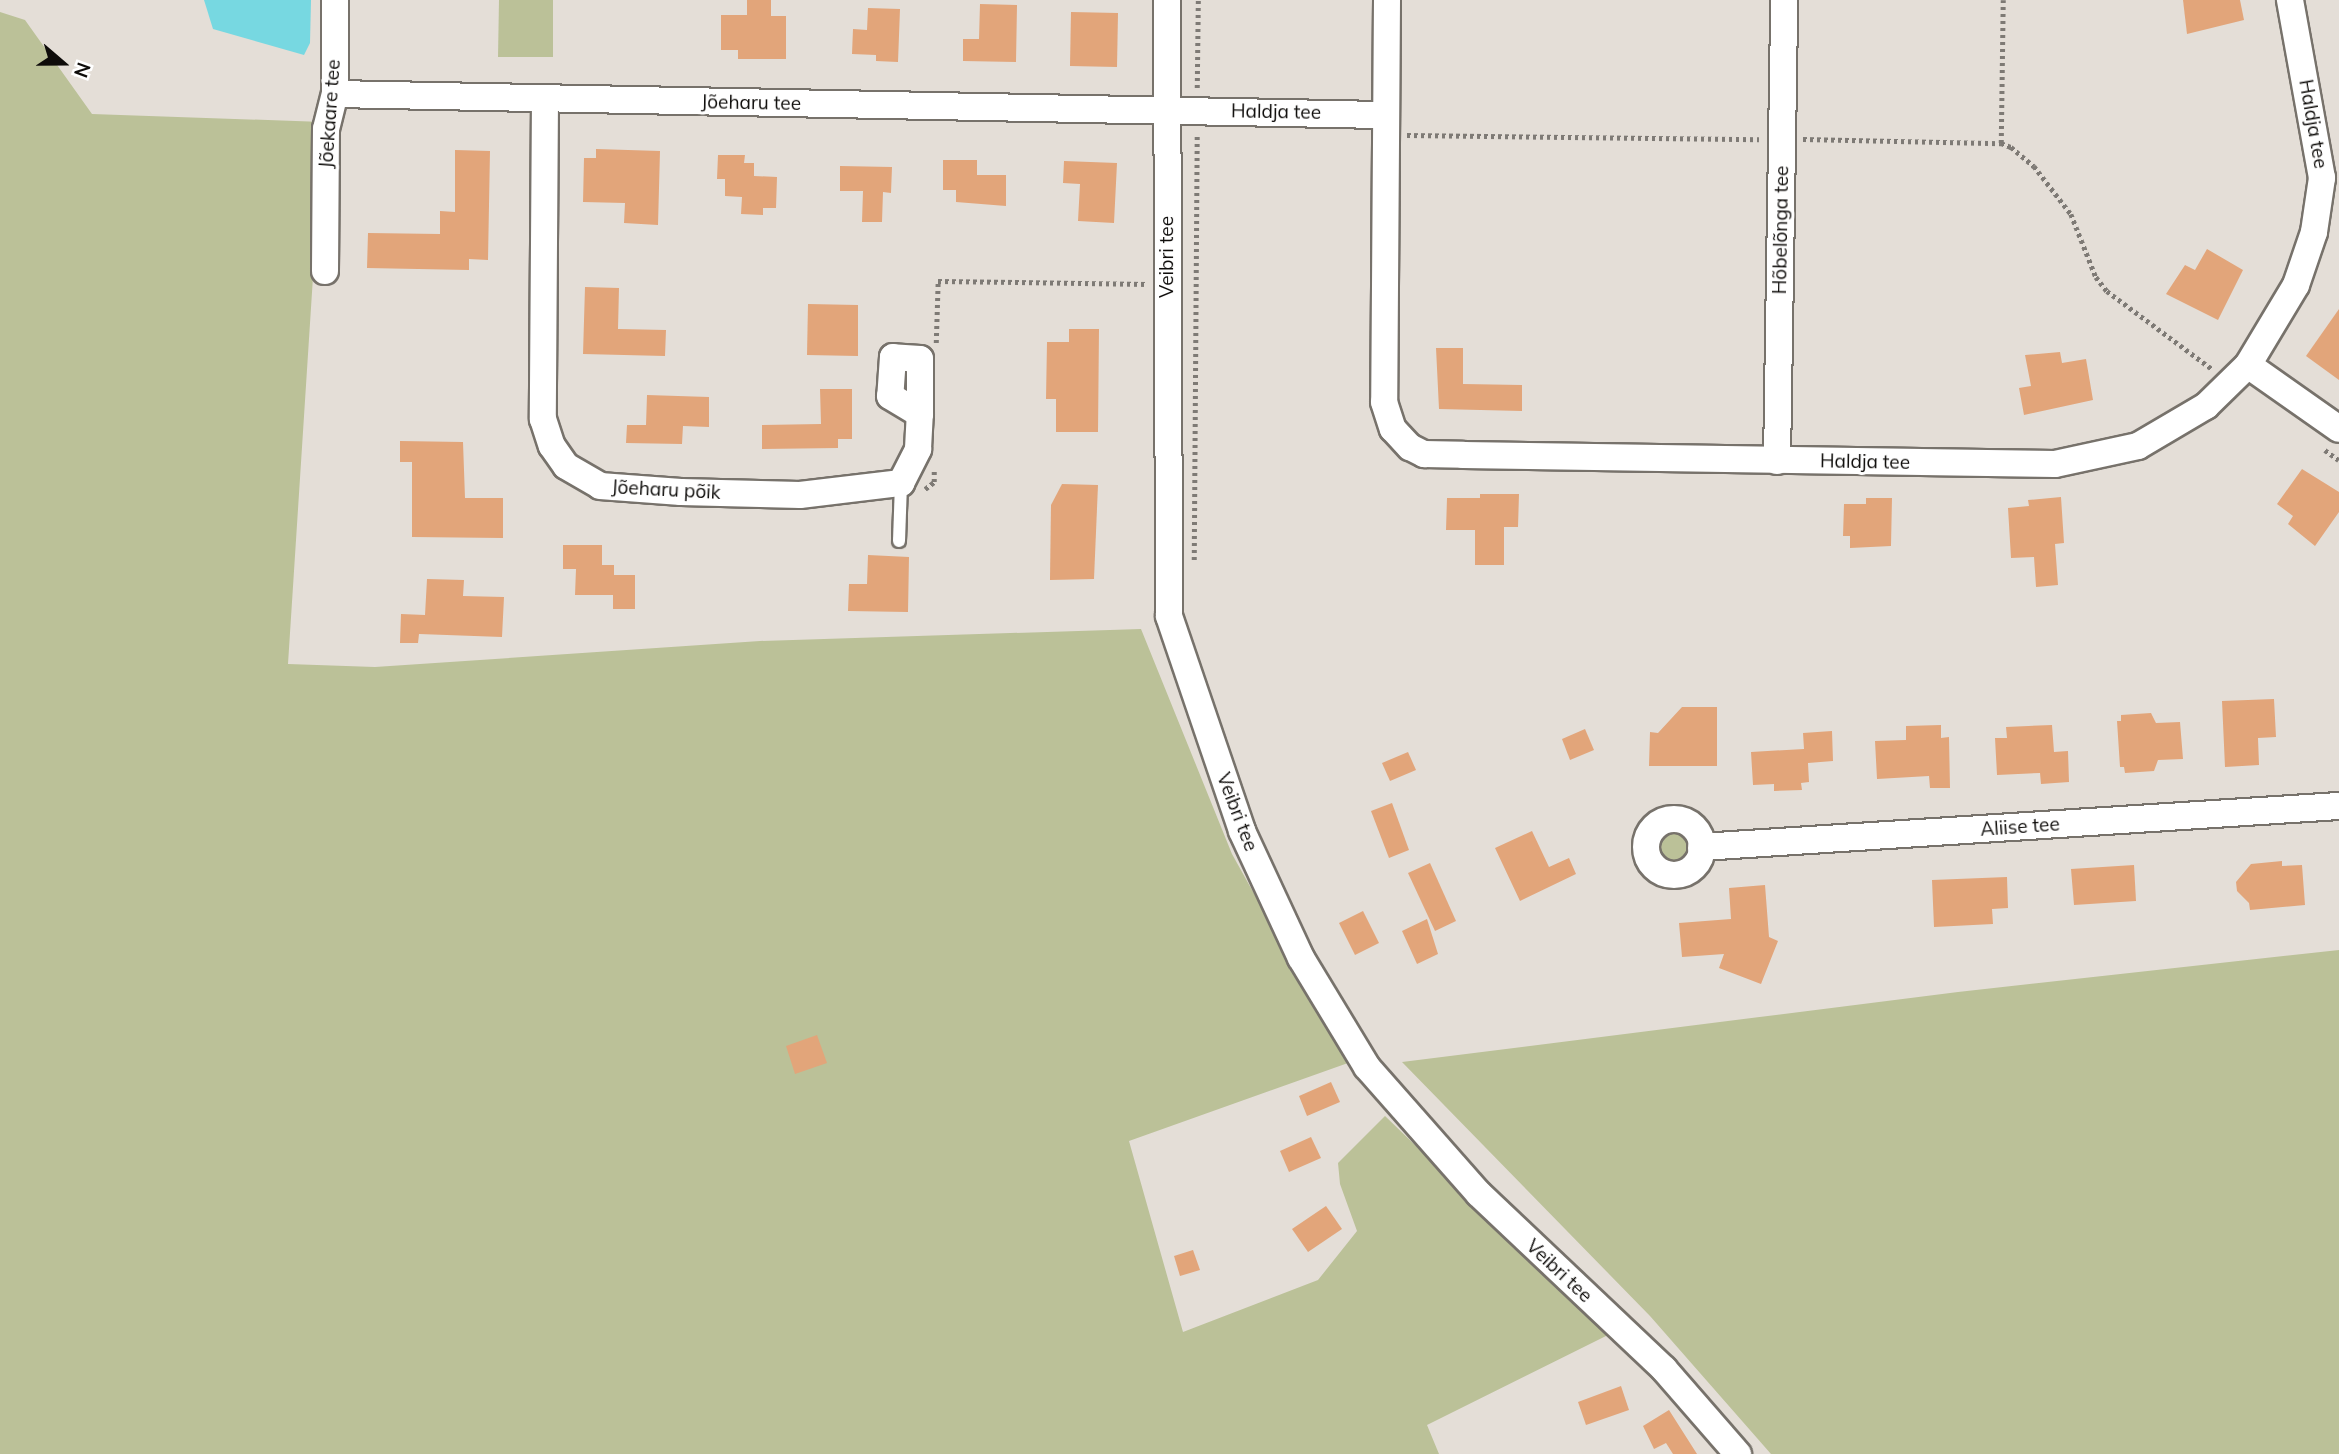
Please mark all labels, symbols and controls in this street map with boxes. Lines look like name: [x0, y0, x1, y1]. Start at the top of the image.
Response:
north arrow: [28, 28, 98, 98]
text: N: [69, 59, 96, 81]
street label: Jõekaare tee: [315, 59, 345, 169]
street label: Haldja tee: [2294, 78, 2332, 170]
street label: Jõeharu tee: [701, 91, 801, 115]
street label: Haldja tee: [1231, 100, 1321, 124]
street label: Hõbelõnga tee: [1768, 165, 1794, 295]
street label: Veibri tee: [1156, 216, 1178, 298]
street label: Haldja tee: [1820, 450, 1910, 474]
street label: Jõeharu põik: [611, 476, 721, 504]
street label: Veibri tee: [1212, 770, 1262, 854]
street label: Aliise tee: [1980, 813, 2060, 841]
street label: Veibri tee: [1521, 1235, 1597, 1307]

